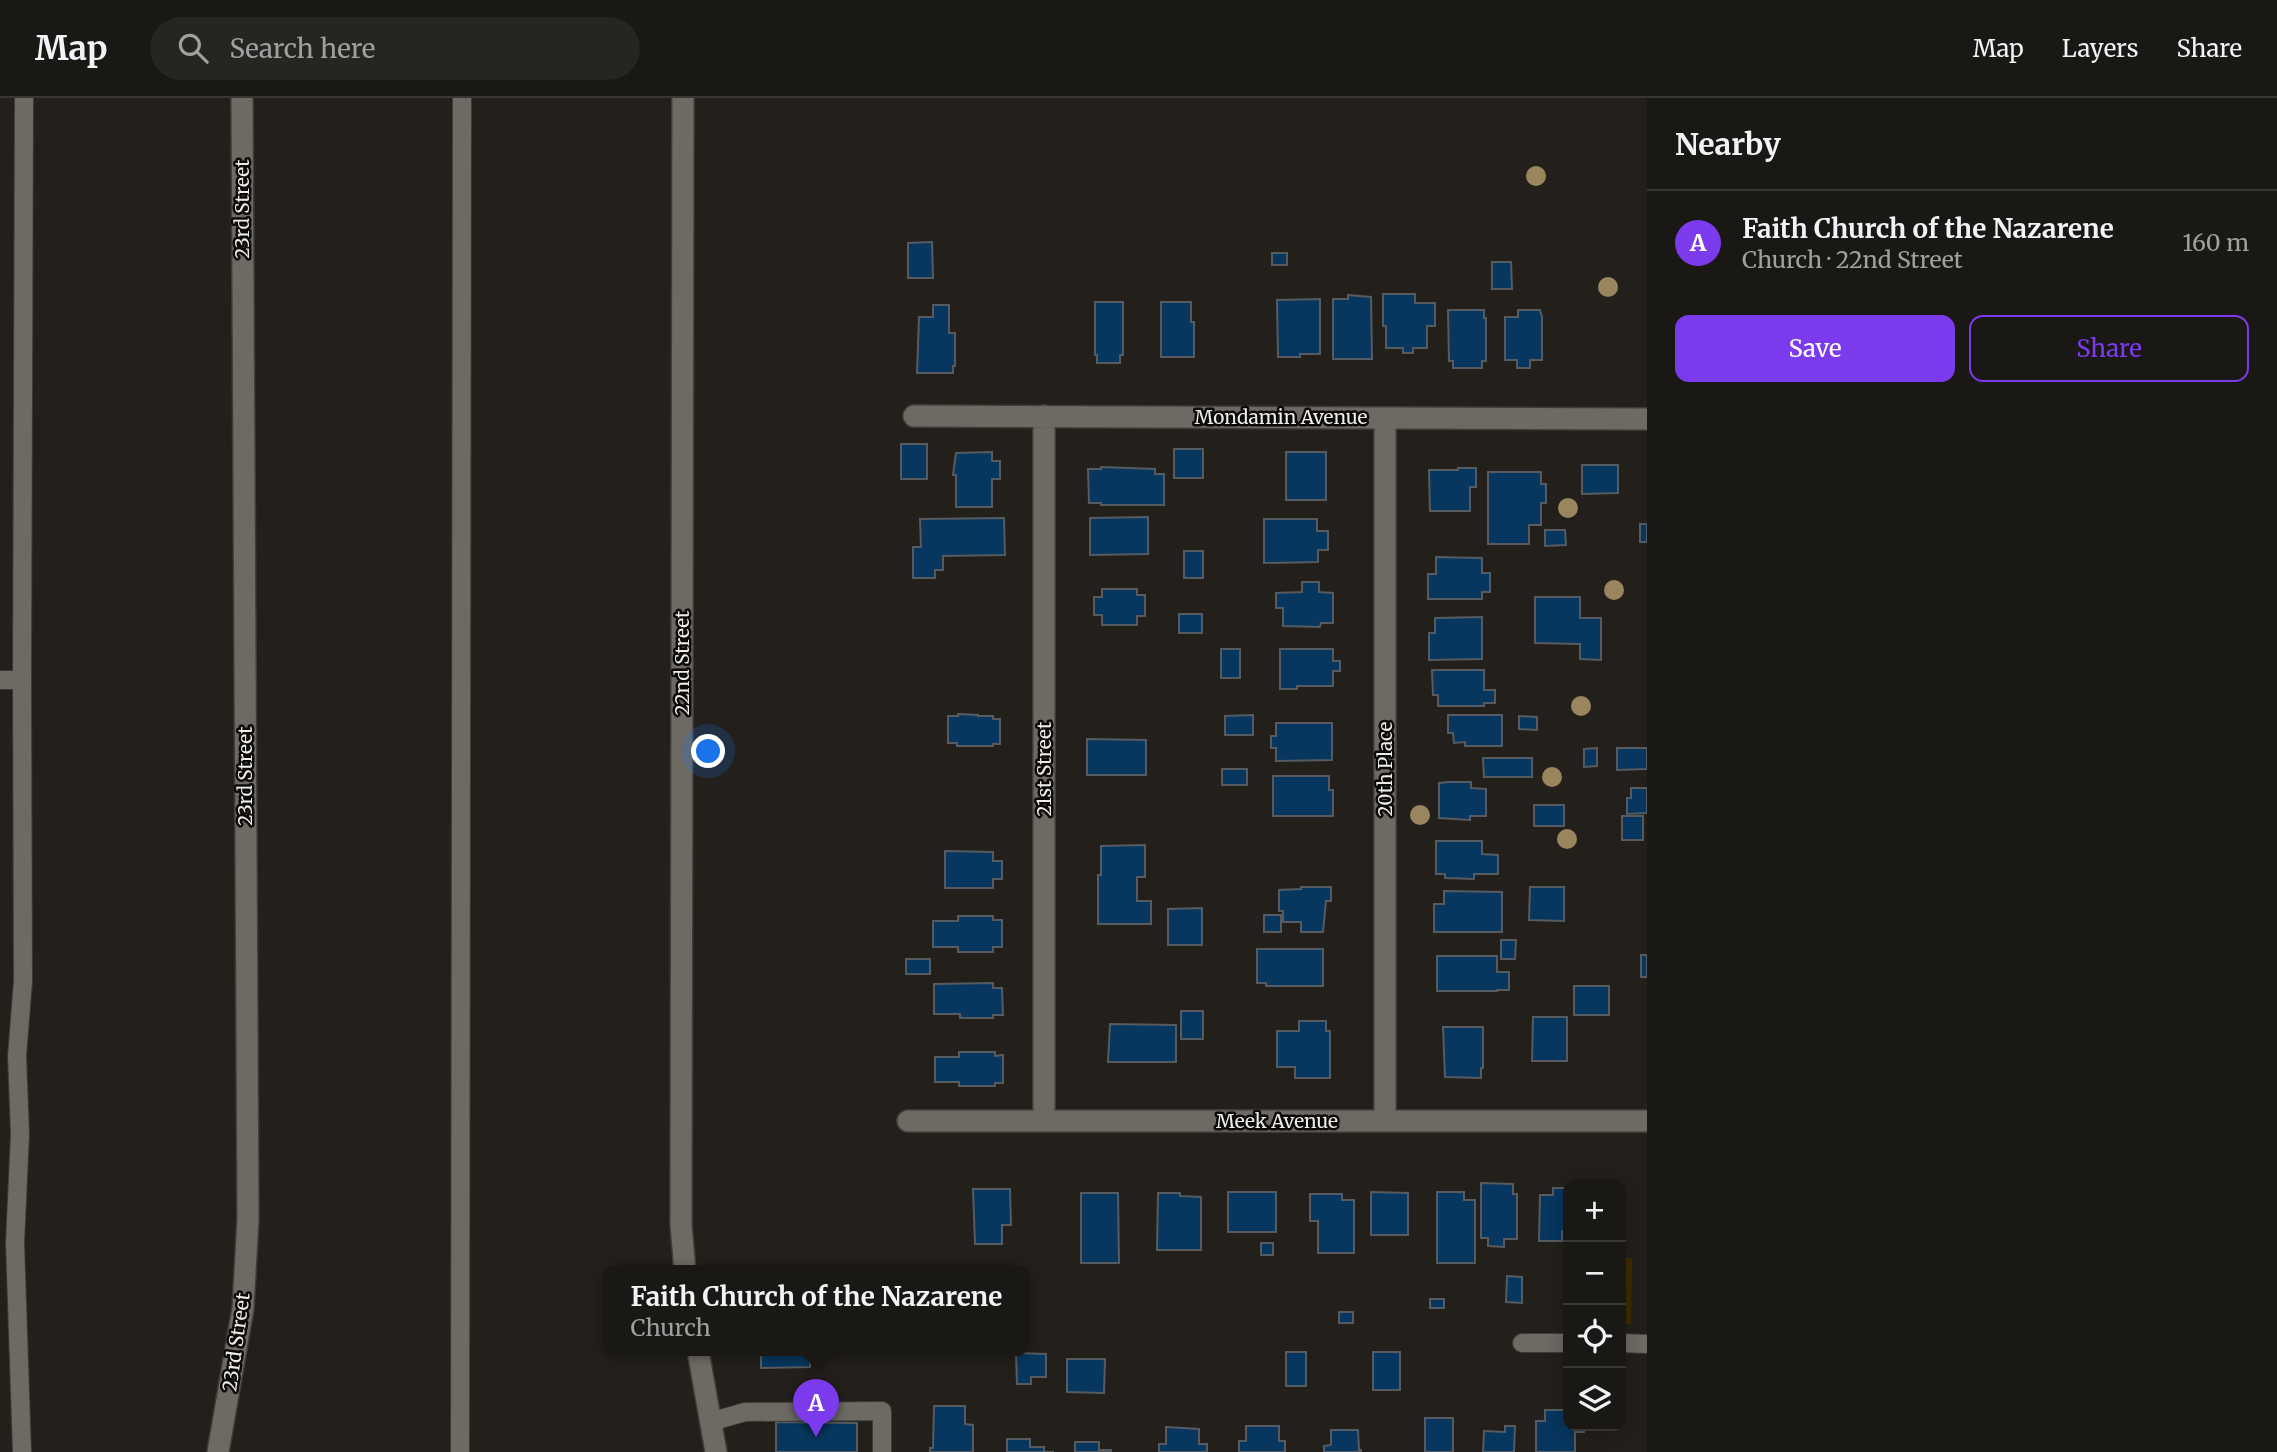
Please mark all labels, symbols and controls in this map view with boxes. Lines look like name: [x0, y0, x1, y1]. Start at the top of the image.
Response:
search box: [150, 17, 640, 80]
text: Map: [35, 28, 108, 69]
icon: search: [174, 29, 212, 67]
text: Search here: [230, 32, 375, 65]
text: Map: [1973, 33, 2024, 64]
text: Layers: [2062, 33, 2138, 64]
text: Share: [2176, 33, 2242, 64]
text: Nearby: [1675, 125, 1781, 163]
street label: 23rd Street: [230, 159, 254, 259]
text: Faith Church of the Nazarene: [1742, 212, 2114, 245]
text: A: [1690, 228, 1706, 257]
text: 160 m: [2183, 228, 2249, 257]
text: Church · 22nd Street: [1742, 245, 1963, 274]
button: Save: [1675, 315, 1955, 382]
button: Share: [1969, 315, 2249, 382]
street label: Mondamin Avenue: [1195, 405, 1368, 429]
street label: 22nd Street: [670, 610, 694, 716]
street label: 21st Street: [1032, 721, 1056, 816]
street label: 20th Place: [1373, 721, 1397, 817]
street label: 23rd Street: [233, 726, 257, 826]
your location: [691, 734, 725, 768]
street label: Meek Avenue: [1216, 1109, 1338, 1133]
map controls: [1563, 1179, 1626, 1431]
button: +: [1563, 1179, 1626, 1242]
button: −: [1563, 1242, 1626, 1305]
popup: [603, 1265, 1030, 1356]
text: Faith Church of the Nazarene: [631, 1280, 1002, 1313]
street label: 23rd Street: [217, 1291, 255, 1393]
button: locate: [1563, 1305, 1626, 1368]
text: Church: [631, 1313, 711, 1342]
button: layers: [1563, 1368, 1626, 1431]
pin: A: [793, 1379, 839, 1437]

